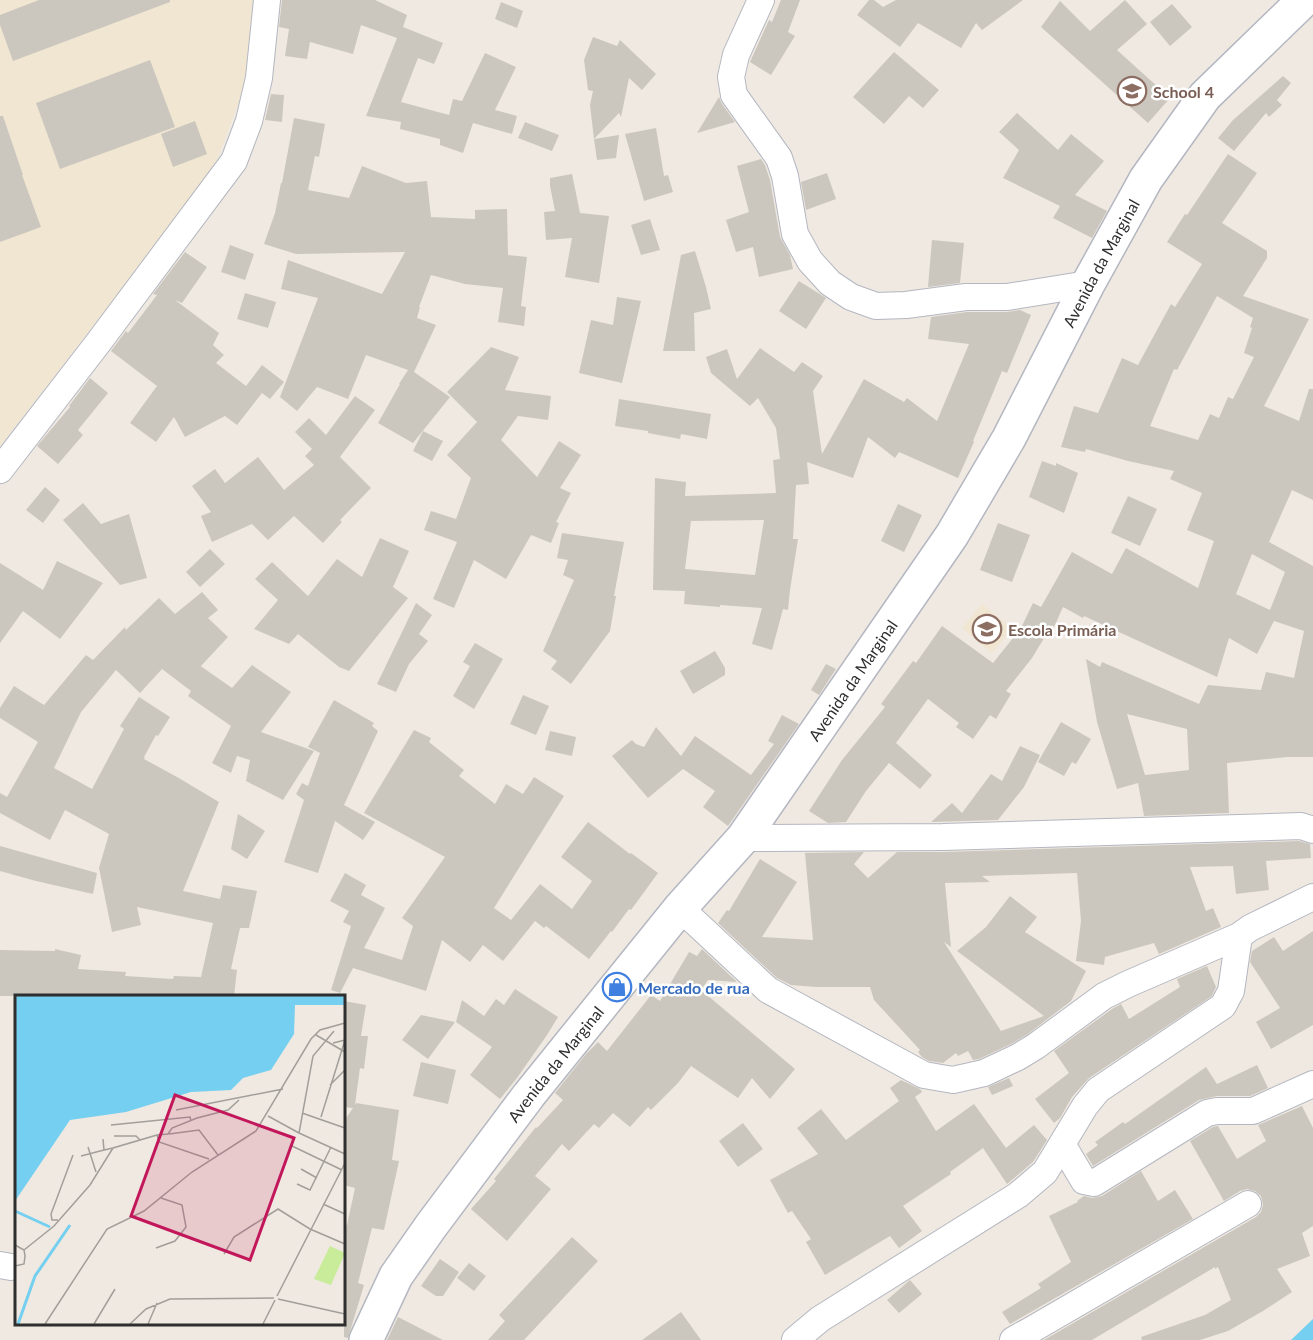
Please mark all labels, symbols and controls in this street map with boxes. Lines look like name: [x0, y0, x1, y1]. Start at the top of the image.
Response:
school or university icon: School 4: [1116, 75, 1148, 107]
place label: School 4: [1153, 82, 1214, 101]
street label: Avenida da Marginal: [1058, 196, 1143, 330]
school or university icon: Escola Primária: [971, 613, 1003, 645]
street label: Avenida da Marginal: [804, 616, 900, 744]
place label: Escola Primária: [1008, 620, 1116, 639]
shop icon: Mercado de rua: [601, 971, 633, 1003]
place label: Mercado de rua: [638, 978, 750, 997]
inset map: [15, 995, 345, 1325]
street label: Avenida da Marginal: [503, 1002, 607, 1125]

